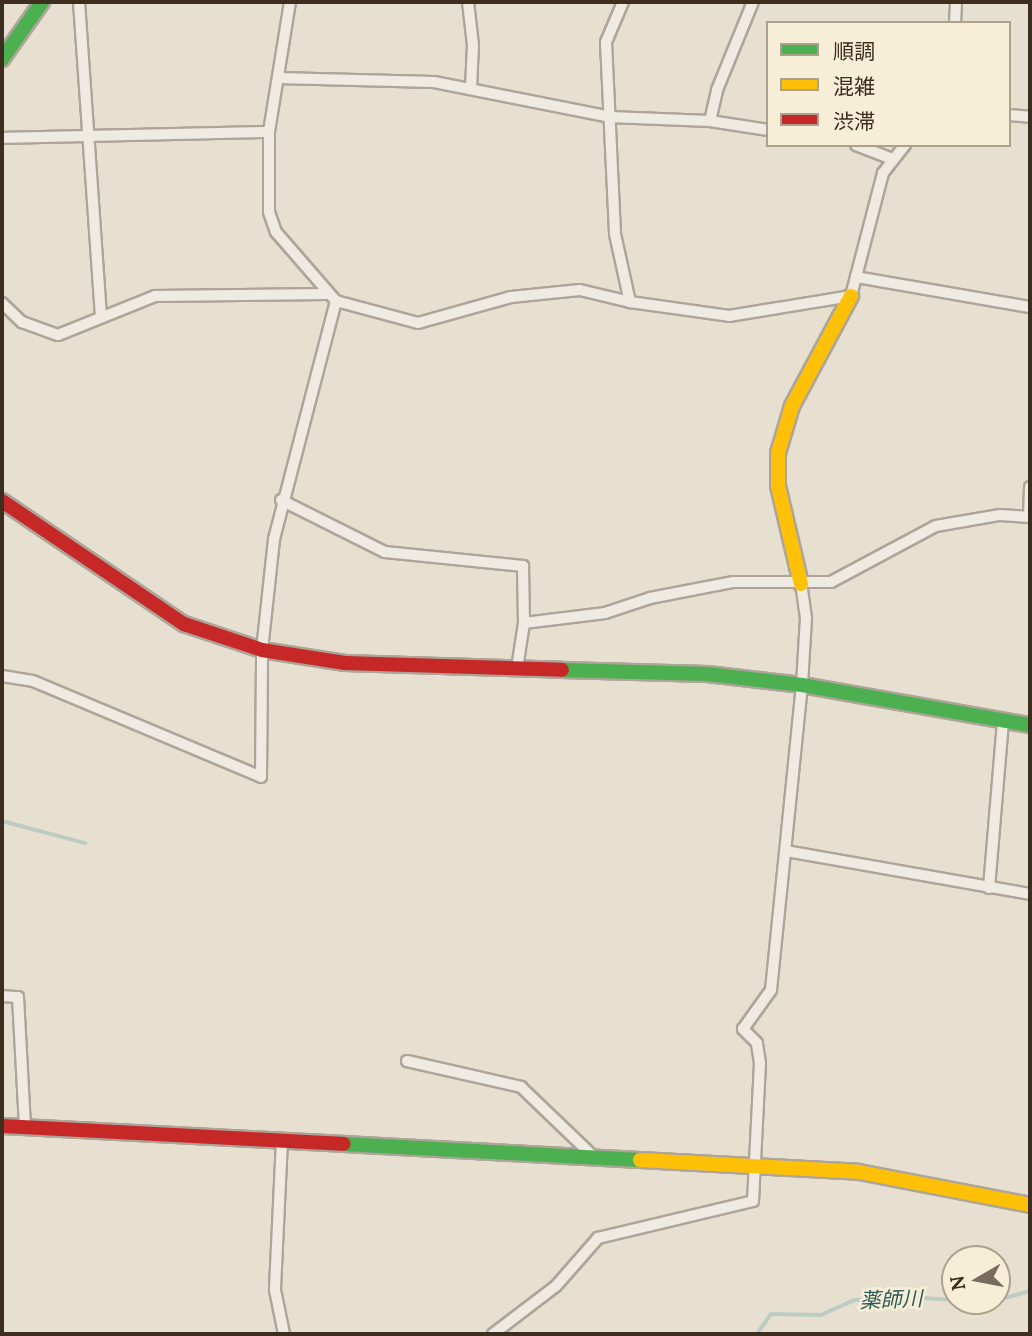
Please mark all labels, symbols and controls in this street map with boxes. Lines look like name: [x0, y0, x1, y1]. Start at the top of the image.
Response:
legend: [766, 21, 1011, 147]
text: 順調: [833, 38, 875, 65]
text: 混雑: [833, 73, 875, 100]
text: 渋滞: [833, 108, 875, 135]
north arrow: [941, 1245, 1011, 1315]
text: N: [944, 1274, 970, 1293]
water label: 薬師川: [859, 1286, 923, 1314]

